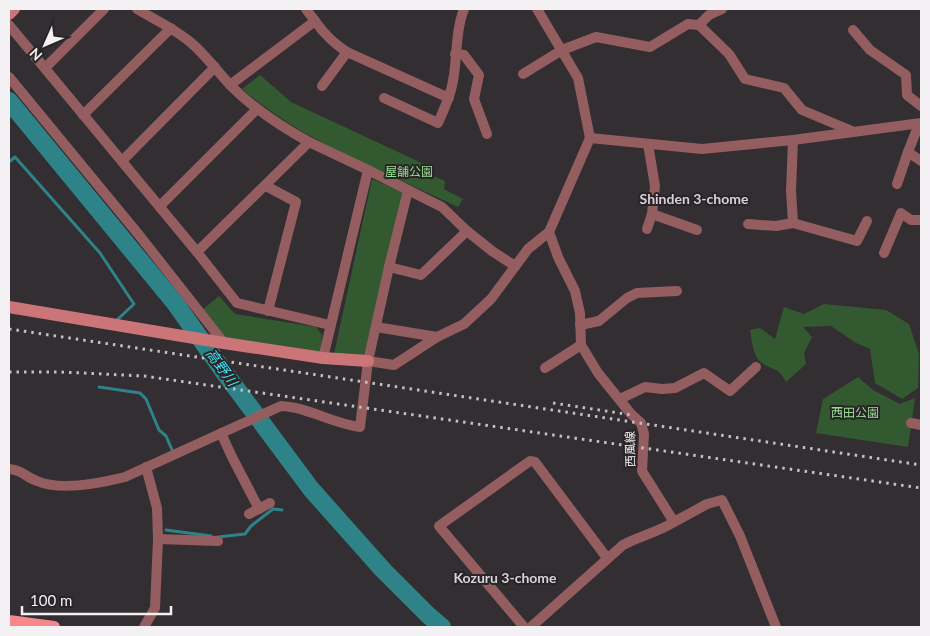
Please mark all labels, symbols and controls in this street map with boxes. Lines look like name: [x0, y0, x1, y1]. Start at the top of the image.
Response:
north arrow: [20, 20, 70, 70]
text: N: [26, 45, 45, 64]
park label: 屋舗公園: [385, 164, 433, 179]
district label: Shinden 3-chome: [640, 190, 749, 207]
water label: 高野川: [203, 345, 242, 391]
park label: 西田公園: [831, 405, 879, 420]
street label: 西風線: [622, 431, 638, 467]
district label: Kozuru 3-chome: [453, 569, 557, 586]
scale bar: [22, 584, 171, 616]
text: 100 m: [30, 591, 72, 609]

